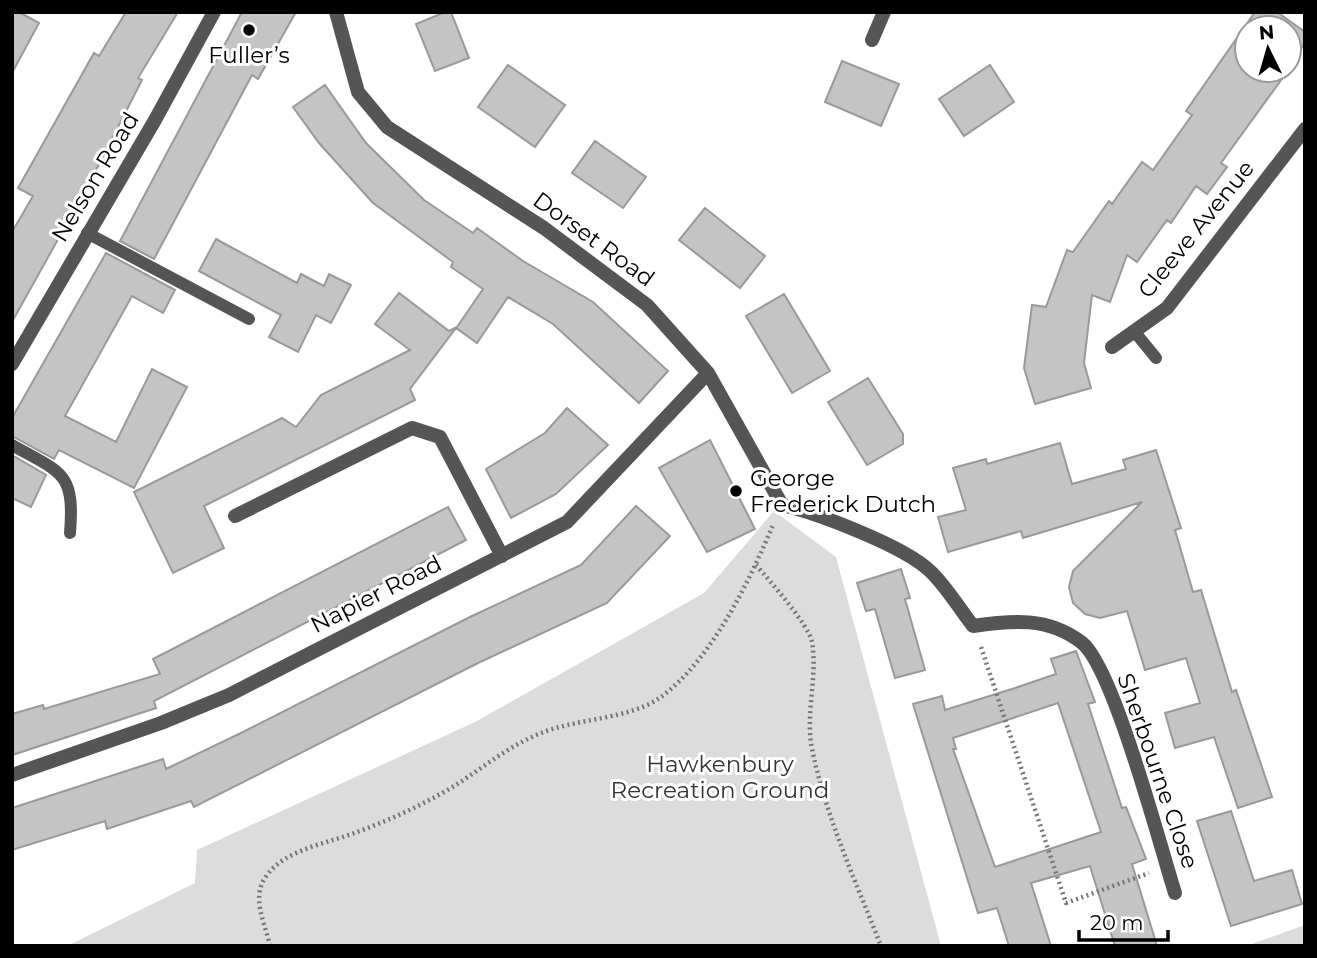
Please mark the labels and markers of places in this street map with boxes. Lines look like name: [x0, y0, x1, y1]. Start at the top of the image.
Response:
marker: Fuller’s: [241, 22, 257, 38]
place label: Fuller’s: [208, 41, 290, 69]
place label: George Frederick Dutch: [750, 464, 936, 518]
marker: George Frederick Dutch: [728, 483, 744, 499]

